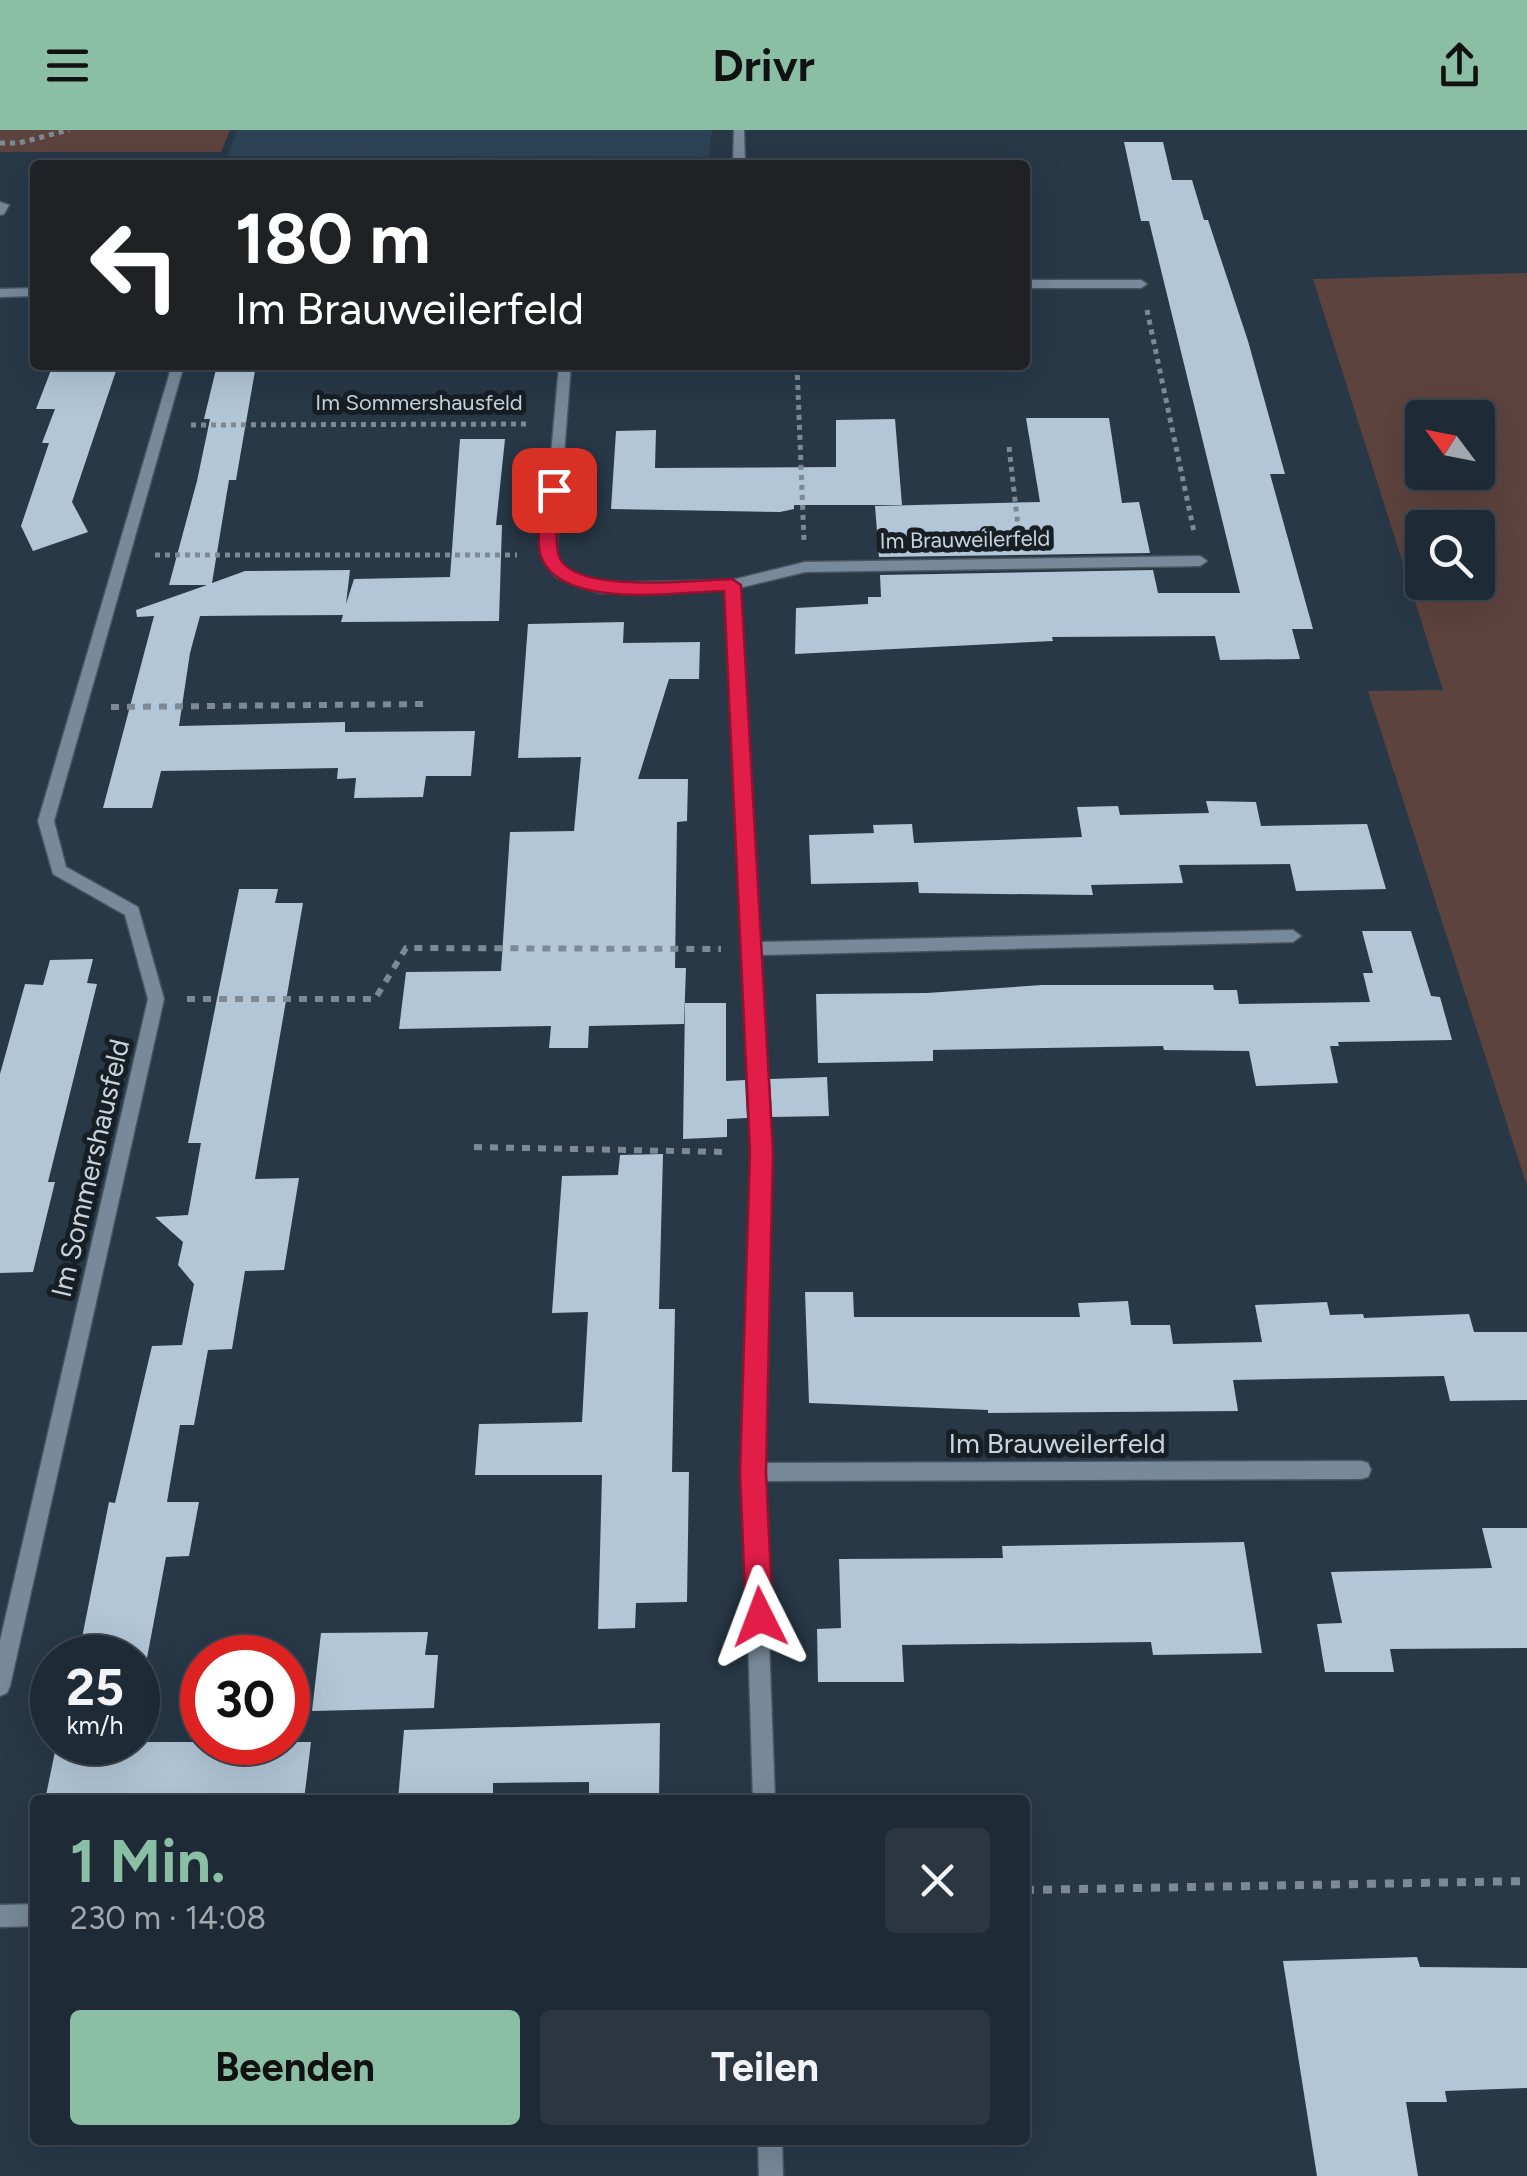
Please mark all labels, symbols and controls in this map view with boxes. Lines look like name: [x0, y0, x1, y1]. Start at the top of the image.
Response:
icon: menu: [40, 38, 95, 93]
text: Drivr: [712, 38, 815, 92]
icon: share: [1432, 38, 1487, 93]
text: 180 m: [235, 196, 430, 281]
icon: left: [70, 200, 200, 330]
text: Im Brauweilerfeld: [235, 281, 584, 335]
street label: Im Sommershausfeld: [315, 389, 523, 416]
north arrow: [1405, 400, 1495, 490]
map controls: [1405, 400, 1495, 600]
pin: [512, 448, 597, 533]
icon: arrive: [527, 463, 582, 518]
button: search: [1405, 510, 1495, 600]
street label: Im Brauweilerfeld: [879, 525, 1051, 554]
street label: Im Sommershausfeld: [44, 1036, 136, 1300]
street label: Im Brauweilerfeld: [948, 1426, 1166, 1460]
position arrow: [708, 1565, 812, 1669]
speed limit sign: 30: [180, 1635, 310, 1765]
text: 25: [66, 1657, 124, 1718]
text: km/h: [66, 1710, 124, 1740]
text: 1 Min.: [70, 1825, 226, 1897]
button: close: [885, 1828, 990, 1933]
text: 230 m · 14:08: [70, 1899, 266, 1937]
button: Beenden: [70, 2010, 520, 2125]
button: Teilen: [540, 2010, 990, 2125]

